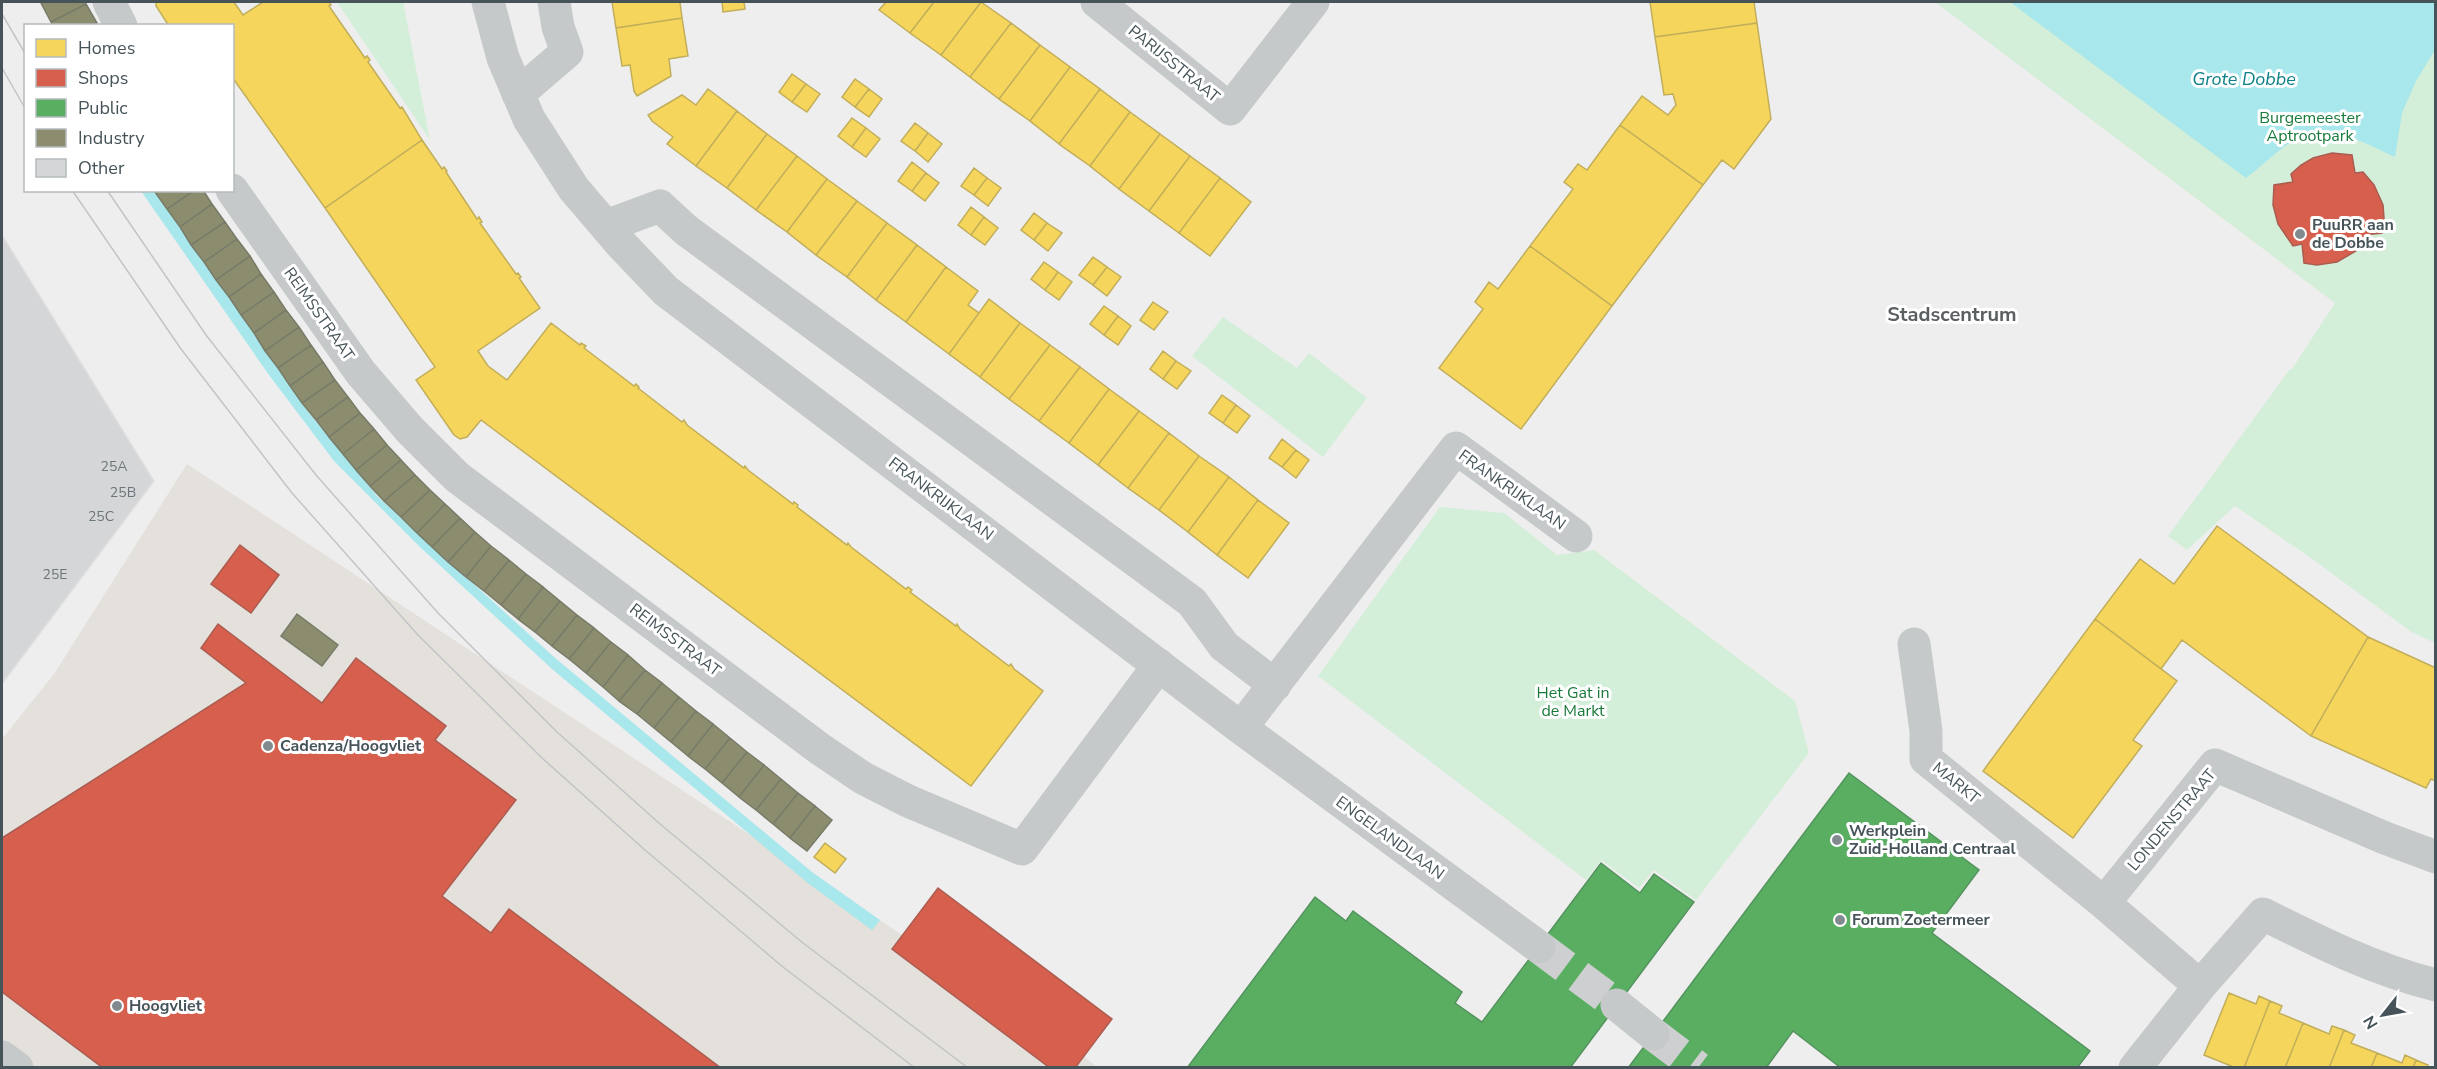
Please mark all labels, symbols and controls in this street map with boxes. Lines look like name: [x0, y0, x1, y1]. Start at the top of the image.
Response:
street label: PARIJSSTRAAT: [1124, 20, 1225, 108]
legend: [24, 24, 234, 192]
text: Homes: [78, 36, 135, 60]
text: Shops: [78, 66, 128, 90]
water label: Grote Dobbe: [2192, 67, 2296, 91]
text: Public: [78, 96, 128, 120]
park label: Burgemeester Aptrootpark: [2259, 107, 2361, 147]
text: Industry: [78, 126, 145, 150]
text: Other: [78, 156, 125, 180]
place label: PuuRR aan de Dobbe: [2312, 214, 2394, 254]
marker: PuuRR aan de Dobbe: [2293, 227, 2307, 241]
street label: REIMSSTRAAT: [279, 263, 360, 365]
district label: Stadscentrum: [1887, 301, 2017, 328]
street label: FRANKRIJKLAAN: [1454, 445, 1570, 535]
street label: FRANKRIJKLAAN: [884, 452, 998, 546]
house number: 25A: [100, 457, 128, 476]
house number: 25B: [110, 483, 136, 502]
house number: 25C: [88, 507, 114, 526]
house number: 25E: [43, 565, 67, 584]
street label: REIMSSTRAAT: [625, 598, 725, 682]
park label: Het Gat in de Markt: [1536, 682, 1610, 722]
place label: Cadenza/Hoogvliet: [280, 735, 422, 757]
marker: Cadenza/Hoogvliet: [261, 739, 275, 753]
street label: MARKT: [1928, 757, 1985, 809]
street label: LONDENSTRAAT: [2123, 764, 2221, 876]
street label: ENGELANDLAAN: [1331, 791, 1449, 885]
place label: Werkplein Zuid-Holland Centraal: [1849, 820, 2016, 860]
marker: Werkplein Zuid-Holland Centraal: [1830, 833, 1844, 847]
place label: Forum Zoetermeer: [1852, 909, 1990, 931]
marker: Forum Zoetermeer: [1833, 913, 1847, 927]
north arrow: [2353, 985, 2413, 1045]
place label: Hoogvliet: [129, 995, 203, 1017]
marker: Hoogvliet: [110, 999, 124, 1013]
text: N: [2358, 1011, 2384, 1033]

